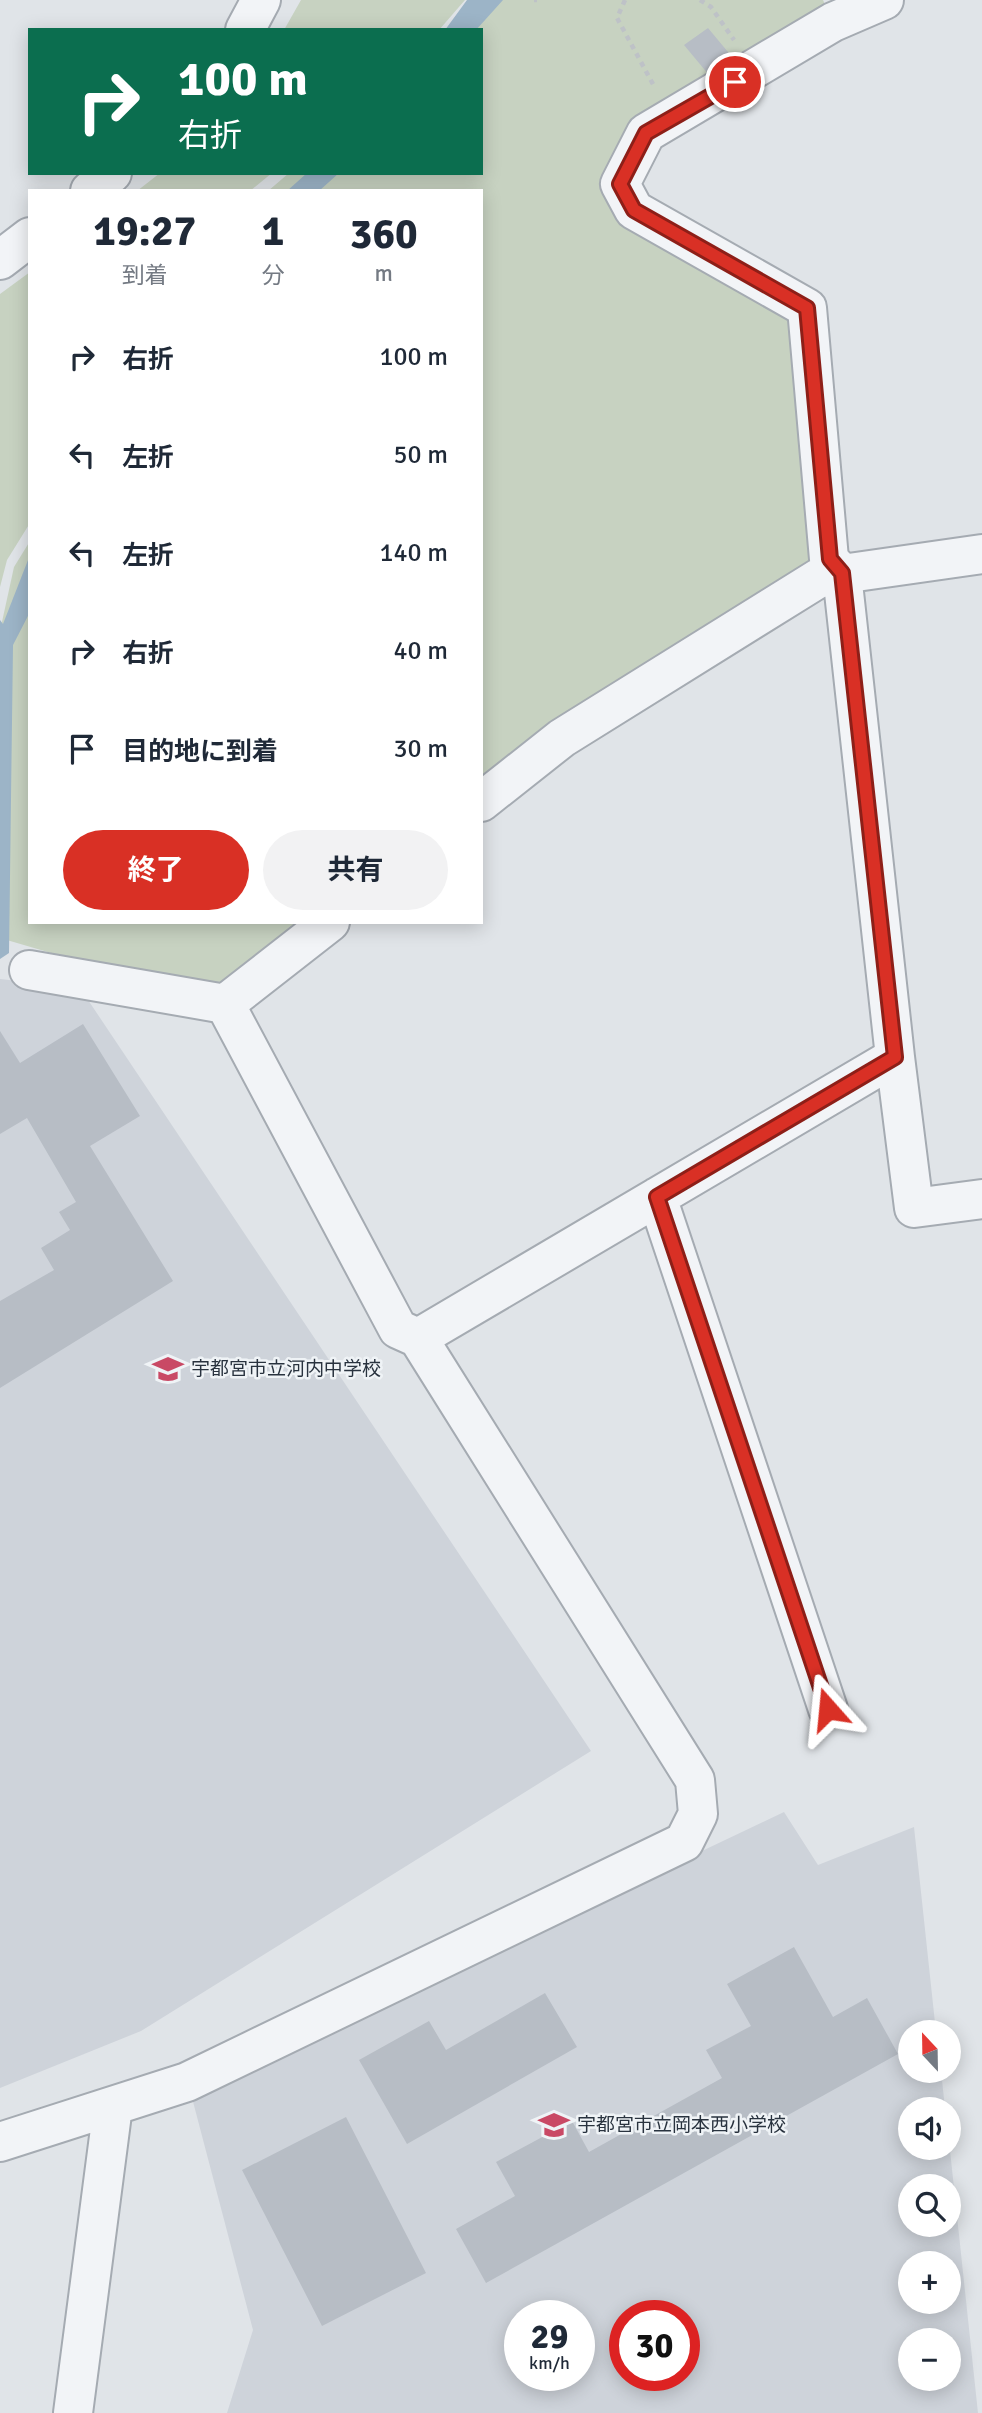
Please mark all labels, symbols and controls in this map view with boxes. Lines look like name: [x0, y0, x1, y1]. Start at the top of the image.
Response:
text: 100 m: [178, 49, 308, 109]
pin: [705, 52, 765, 112]
icon: right: [63, 56, 154, 147]
icon: arrive: [716, 63, 754, 101]
text: 右折: [178, 116, 242, 155]
text: 19:27: [93, 206, 196, 257]
text: 1: [262, 206, 284, 257]
text: 360: [350, 209, 418, 260]
text: m: [375, 259, 393, 288]
text: 到着: [122, 261, 168, 290]
text: 分: [262, 261, 285, 290]
icon: right: [63, 338, 101, 376]
text: 100 m: [379, 341, 448, 373]
text: 右折: [122, 344, 174, 376]
icon: left: [63, 436, 101, 474]
text: 50 m: [393, 439, 448, 471]
text: 左折: [122, 442, 174, 474]
icon: left: [63, 534, 101, 572]
text: 140 m: [379, 537, 448, 569]
text: 左折: [122, 540, 174, 572]
icon: right: [63, 632, 101, 670]
text: 40 m: [393, 635, 448, 667]
text: 右折: [122, 638, 174, 670]
icon: arrive: [63, 730, 101, 768]
text: 30 m: [393, 733, 448, 765]
text: 目的地に到着: [122, 736, 278, 768]
button: 終了: [63, 830, 249, 910]
button: 共有: [263, 830, 448, 910]
school or university icon: 宇都宮市立河内中学校: [151, 1352, 185, 1386]
place label: 宇都宮市立河内中学校: [191, 1357, 381, 1381]
position arrow: [791, 1672, 865, 1746]
north arrow: [898, 2020, 961, 2082]
map controls: [898, 2020, 961, 2391]
button: sound: [898, 2097, 961, 2160]
school or university icon: 宇都宮市立岡本西小学校: [537, 2108, 571, 2142]
place label: 宇都宮市立岡本西小学校: [577, 2113, 786, 2137]
button: search: [898, 2174, 961, 2237]
button: +: [898, 2251, 961, 2314]
speed limit sign: 30: [609, 2300, 700, 2391]
text: 29: [531, 2315, 568, 2358]
button: −: [898, 2328, 961, 2391]
text: km/h: [529, 2352, 570, 2374]

